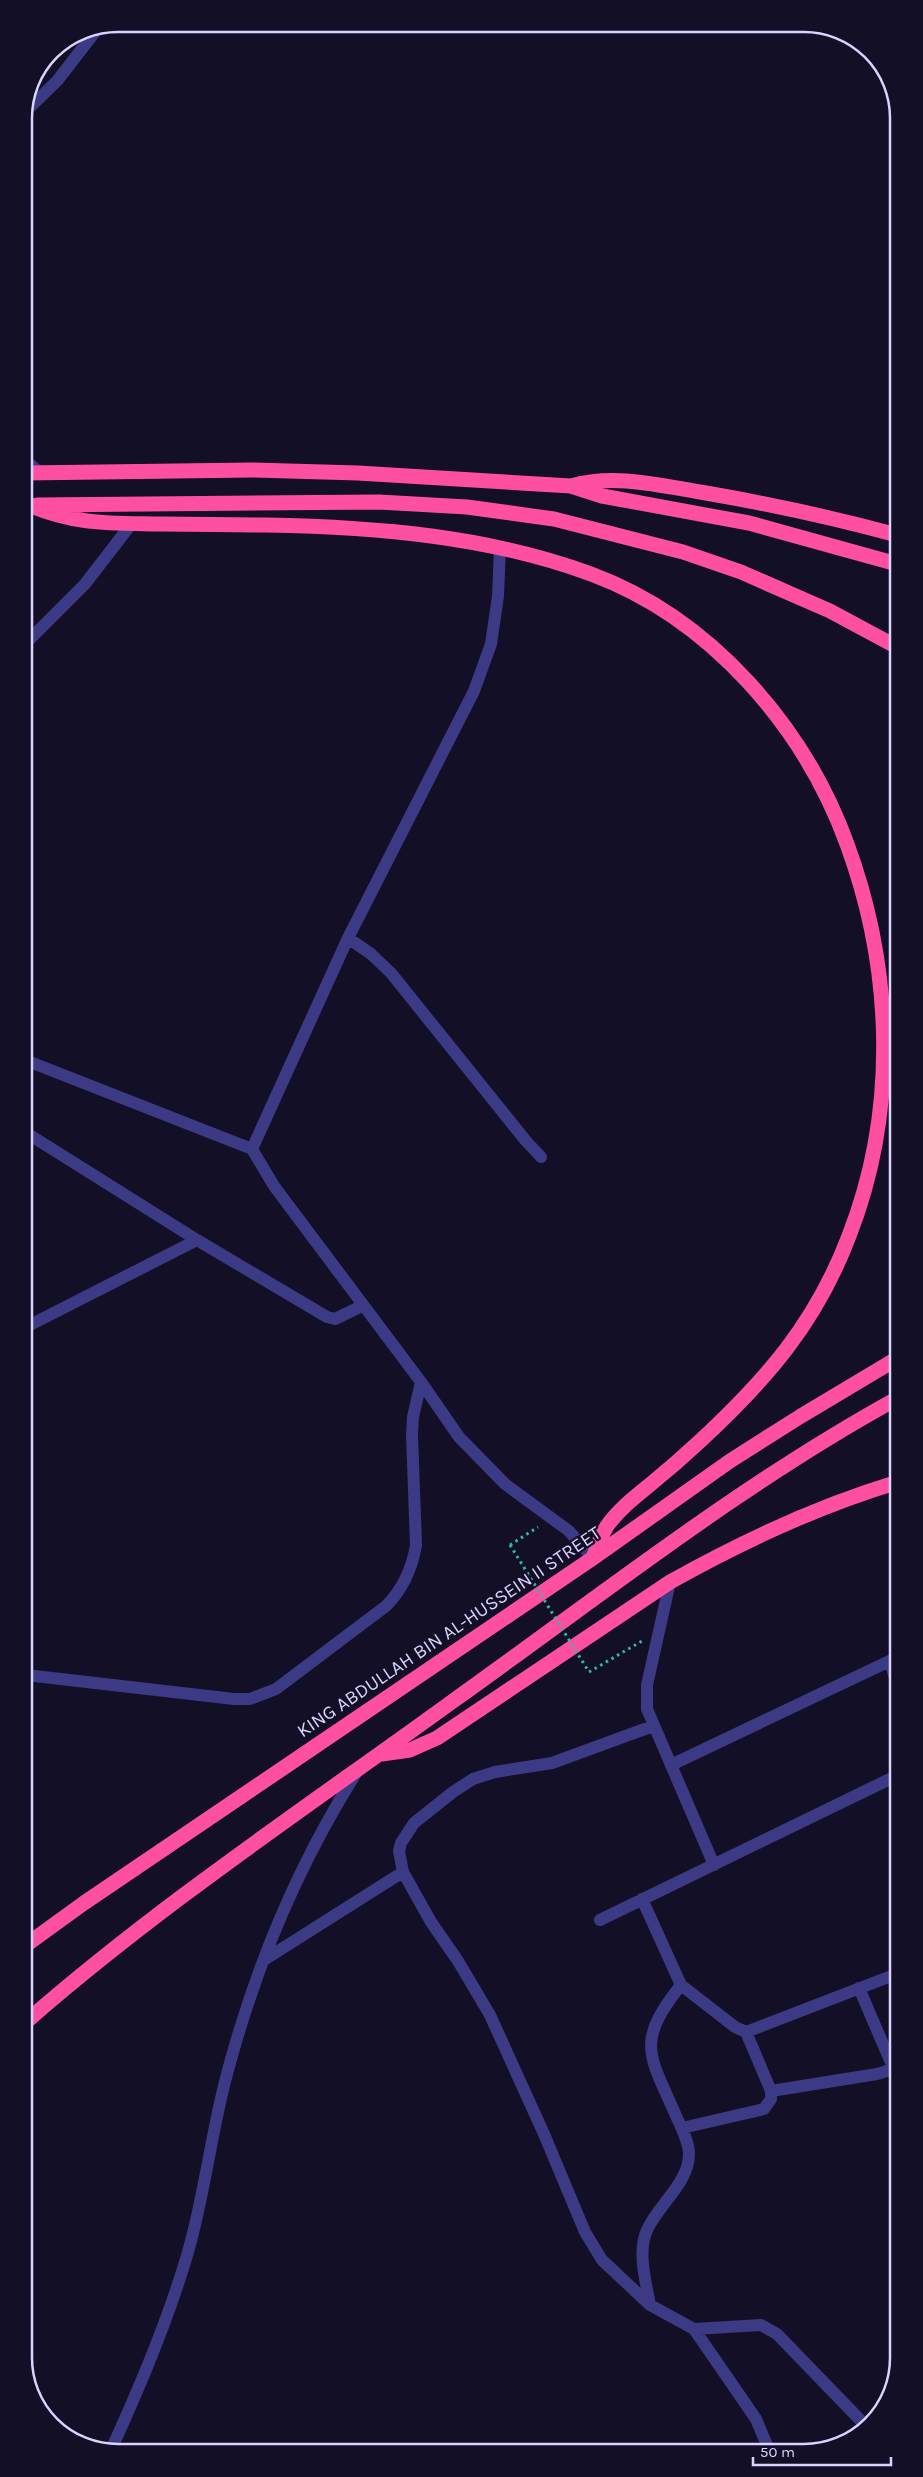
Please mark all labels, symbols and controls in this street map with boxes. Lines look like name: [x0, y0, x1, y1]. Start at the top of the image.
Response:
street label: KING ABDULLAH BIN AL-HUSSEIN II STREET: [293, 1522, 605, 1742]
scale bar: [753, 2434, 890, 2466]
text: 50 m: [760, 2443, 795, 2461]

